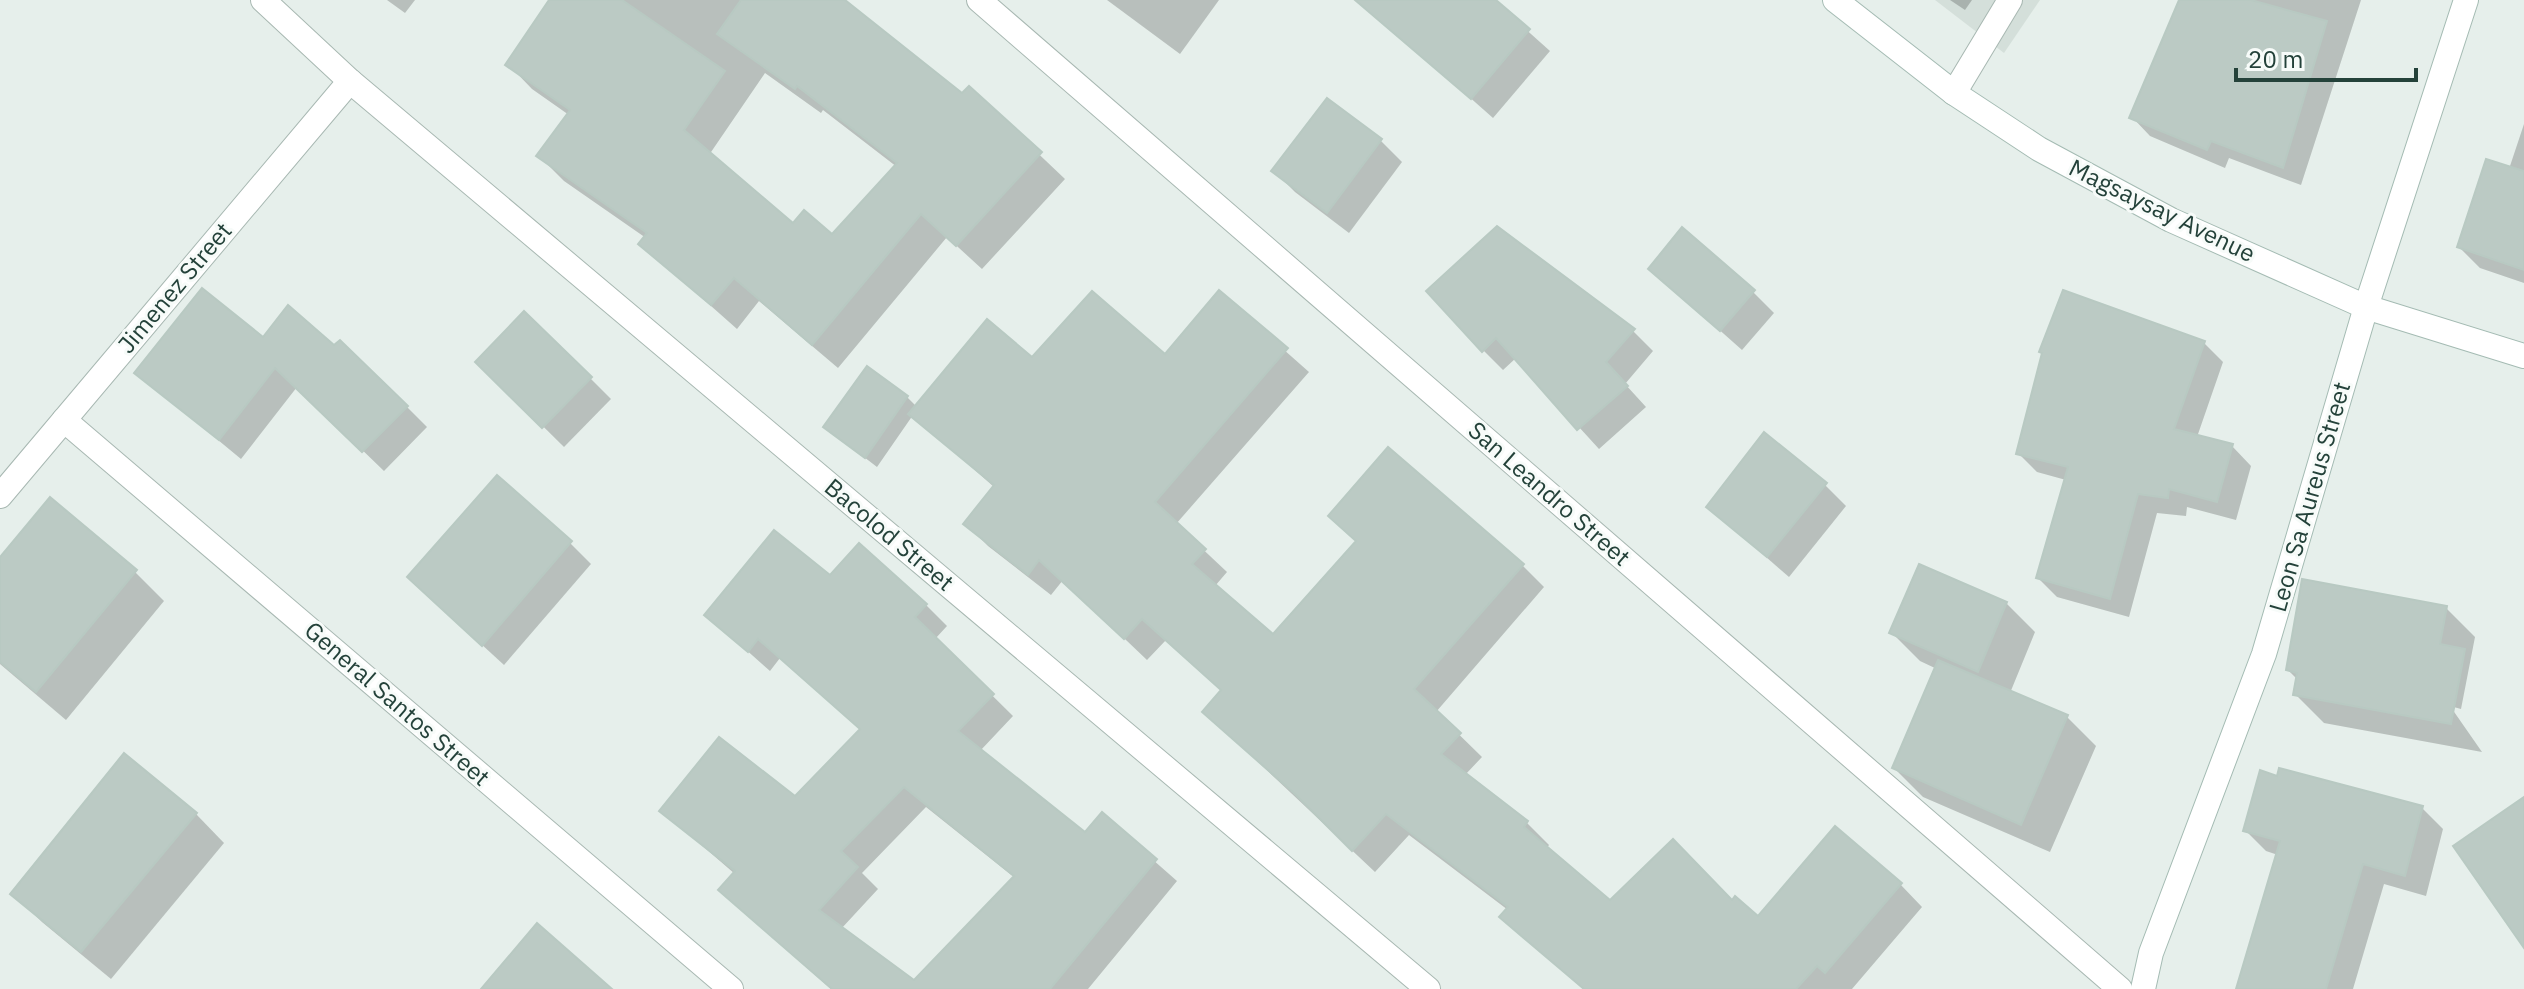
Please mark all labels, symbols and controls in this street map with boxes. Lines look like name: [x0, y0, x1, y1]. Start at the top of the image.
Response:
scale bar: [2236, 32, 2416, 82]
text: 20 m: [2248, 43, 2303, 75]
street label: Magsaysay Avenue: [2064, 151, 2261, 269]
street label: Jimenez Street: [110, 215, 238, 360]
street label: Leon Sa Aureus Street: [2261, 378, 2357, 615]
street label: San Leandro Street: [1462, 414, 1638, 573]
street label: Bacolod Street: [818, 471, 961, 598]
street label: General Santos Street: [298, 614, 497, 793]

